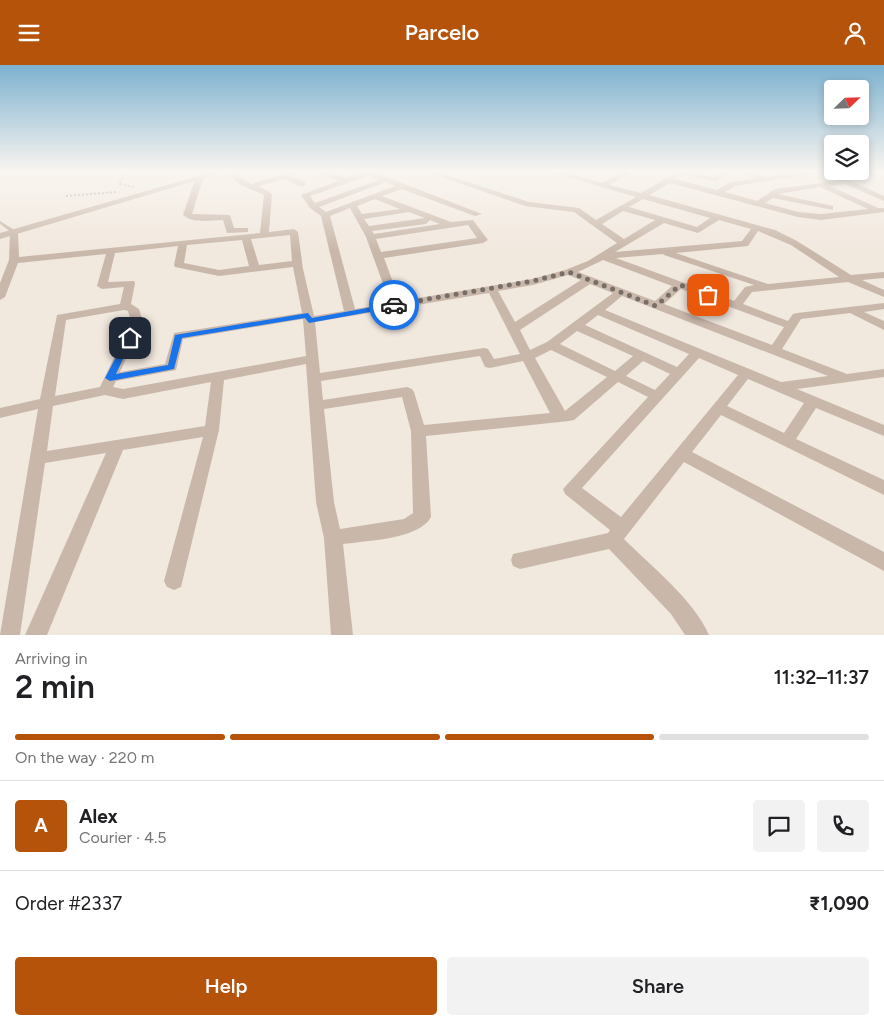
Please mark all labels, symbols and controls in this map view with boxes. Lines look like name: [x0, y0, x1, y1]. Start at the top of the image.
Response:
icon: menu: [15, 19, 43, 47]
text: Parcelo: [405, 19, 479, 46]
icon: person: [841, 19, 869, 47]
north arrow: [824, 80, 869, 125]
map controls: [824, 80, 869, 180]
button: layers: [824, 135, 869, 180]
pin: [687, 274, 729, 316]
courier: [369, 280, 419, 330]
icon: bag: [694, 281, 722, 309]
icon: car: [380, 291, 408, 319]
pin: [109, 317, 151, 359]
icon: home: [116, 324, 144, 352]
text: Arriving in: [15, 649, 87, 668]
text: 11:32–11:37: [774, 666, 869, 689]
text: 2 min: [15, 668, 95, 706]
text: On the way · 220 m: [15, 748, 154, 767]
button: chat: [753, 800, 805, 852]
button: phone: [817, 800, 869, 852]
text: Alex: [79, 805, 118, 828]
text: A: [34, 814, 48, 837]
text: Courier · 4.5: [79, 828, 166, 847]
text: Order #2337: [15, 892, 122, 915]
text: ₹1,090: [809, 892, 869, 915]
button: Help: [15, 957, 437, 1015]
button: Share: [447, 957, 869, 1015]

